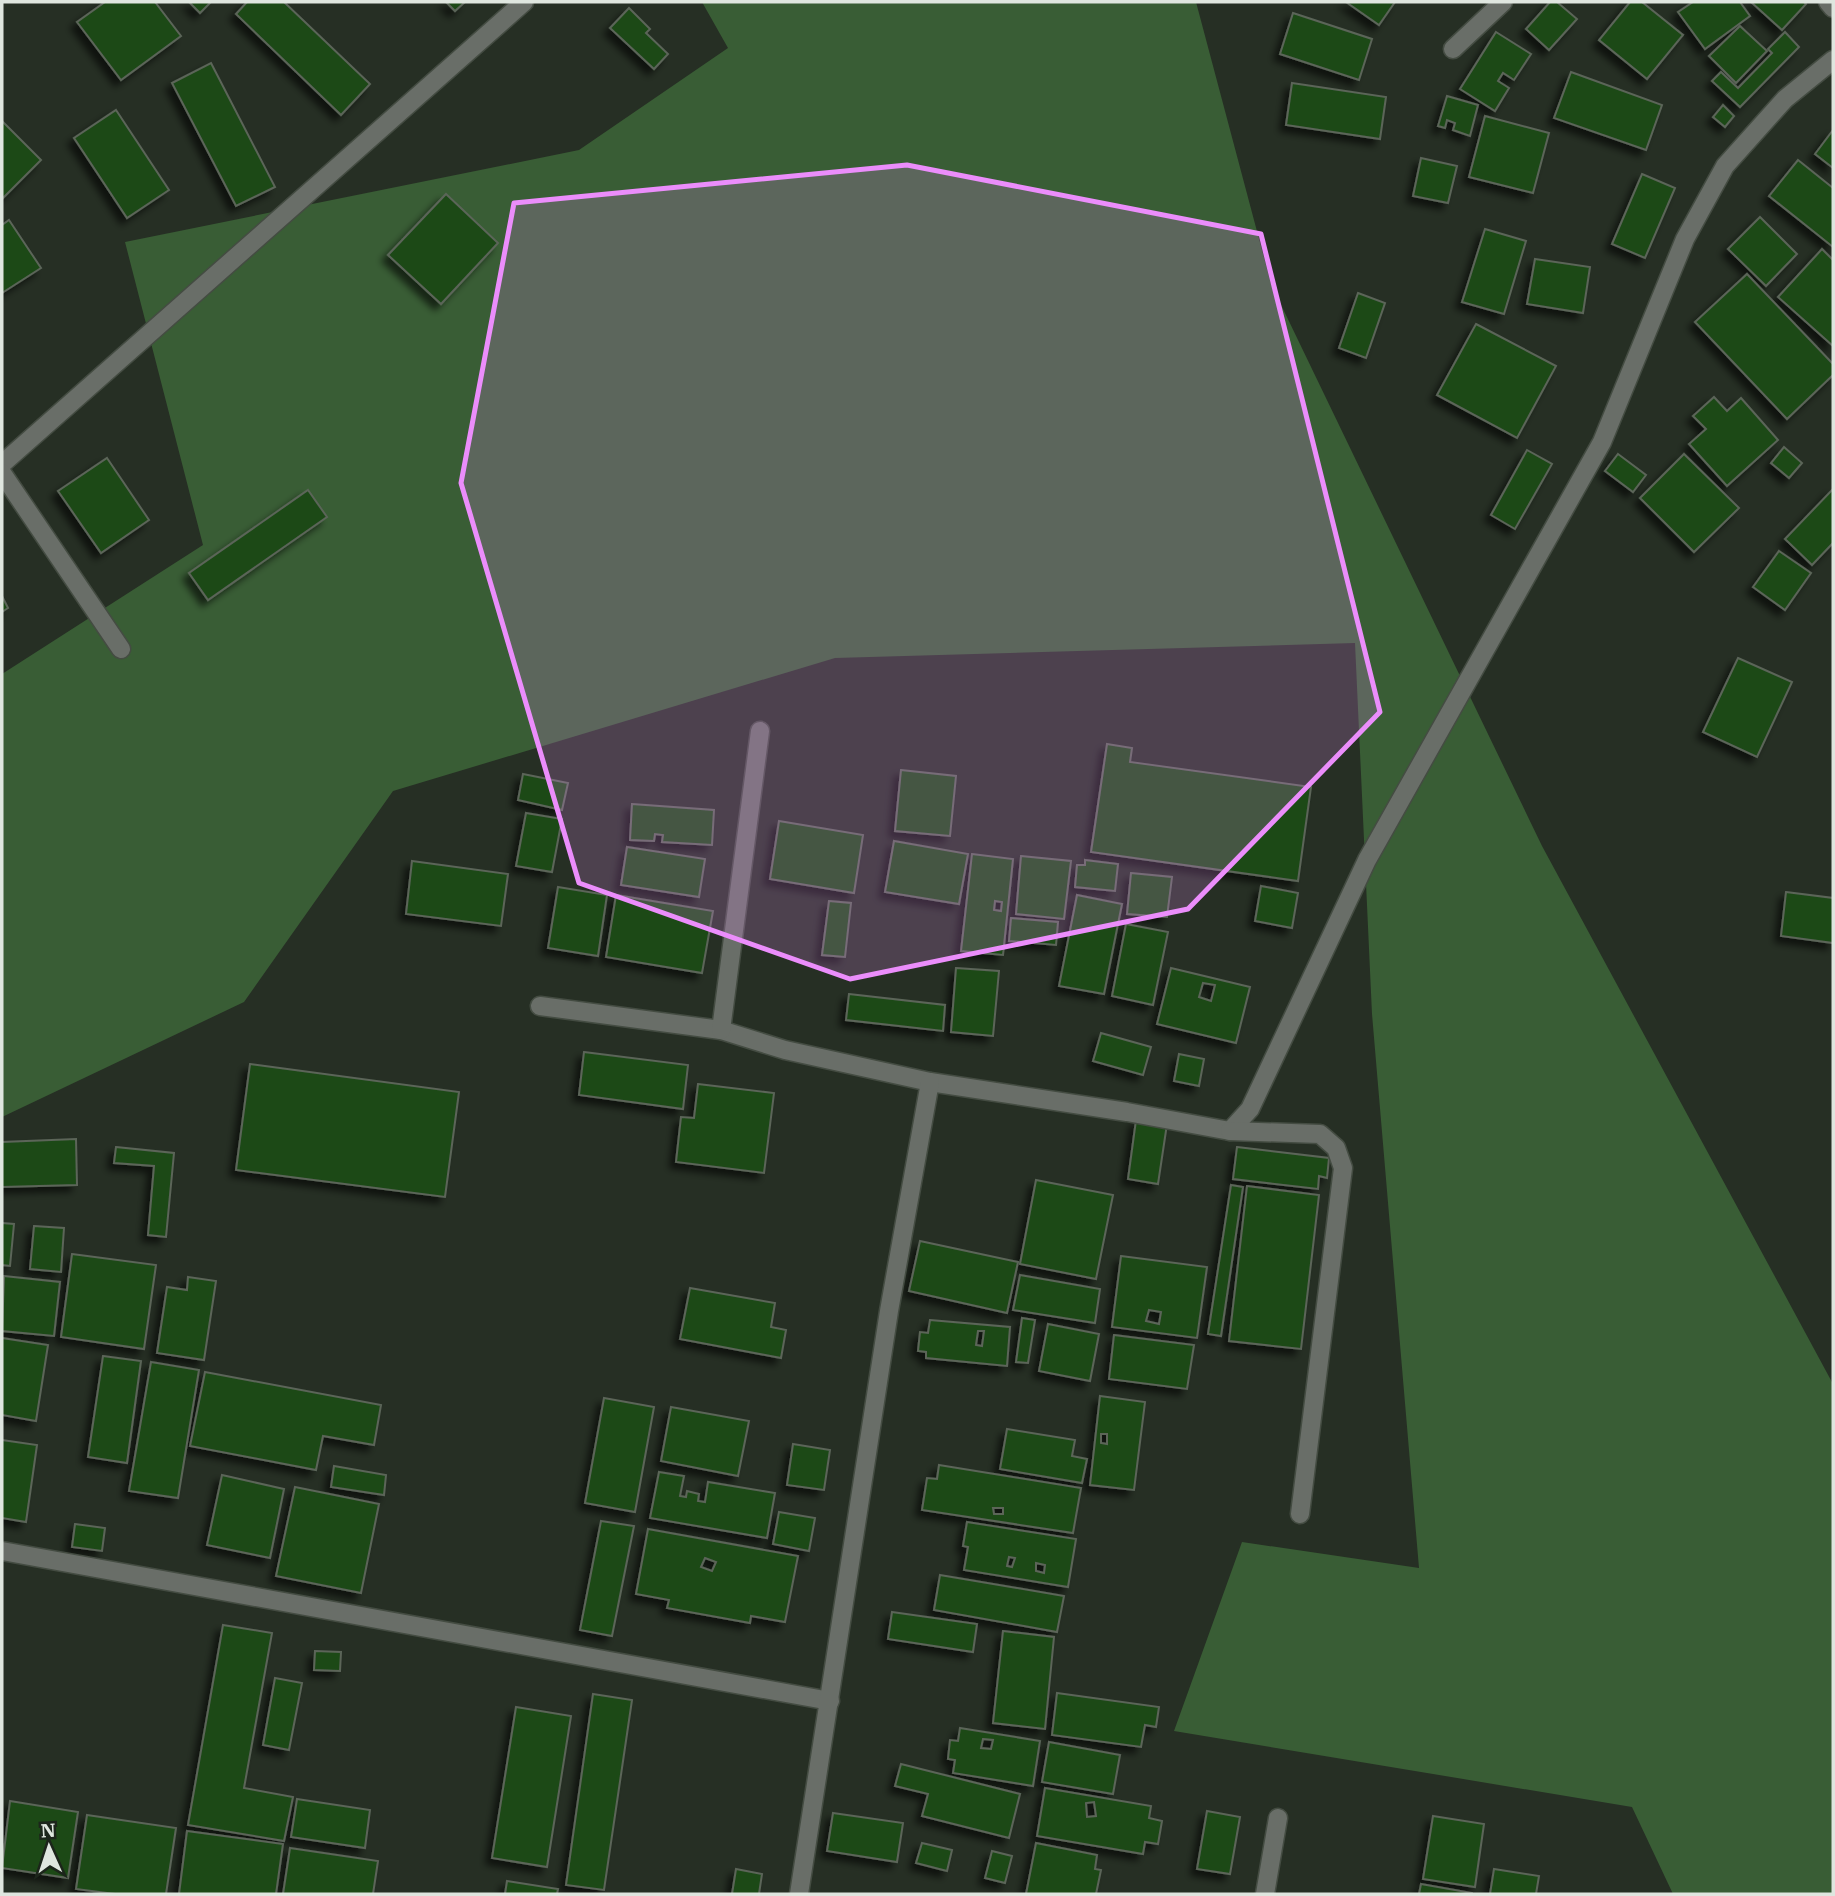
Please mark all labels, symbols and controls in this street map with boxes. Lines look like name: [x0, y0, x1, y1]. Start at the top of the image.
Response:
north arrow: [14, 1812, 84, 1882]
text: N: [40, 1818, 56, 1842]

